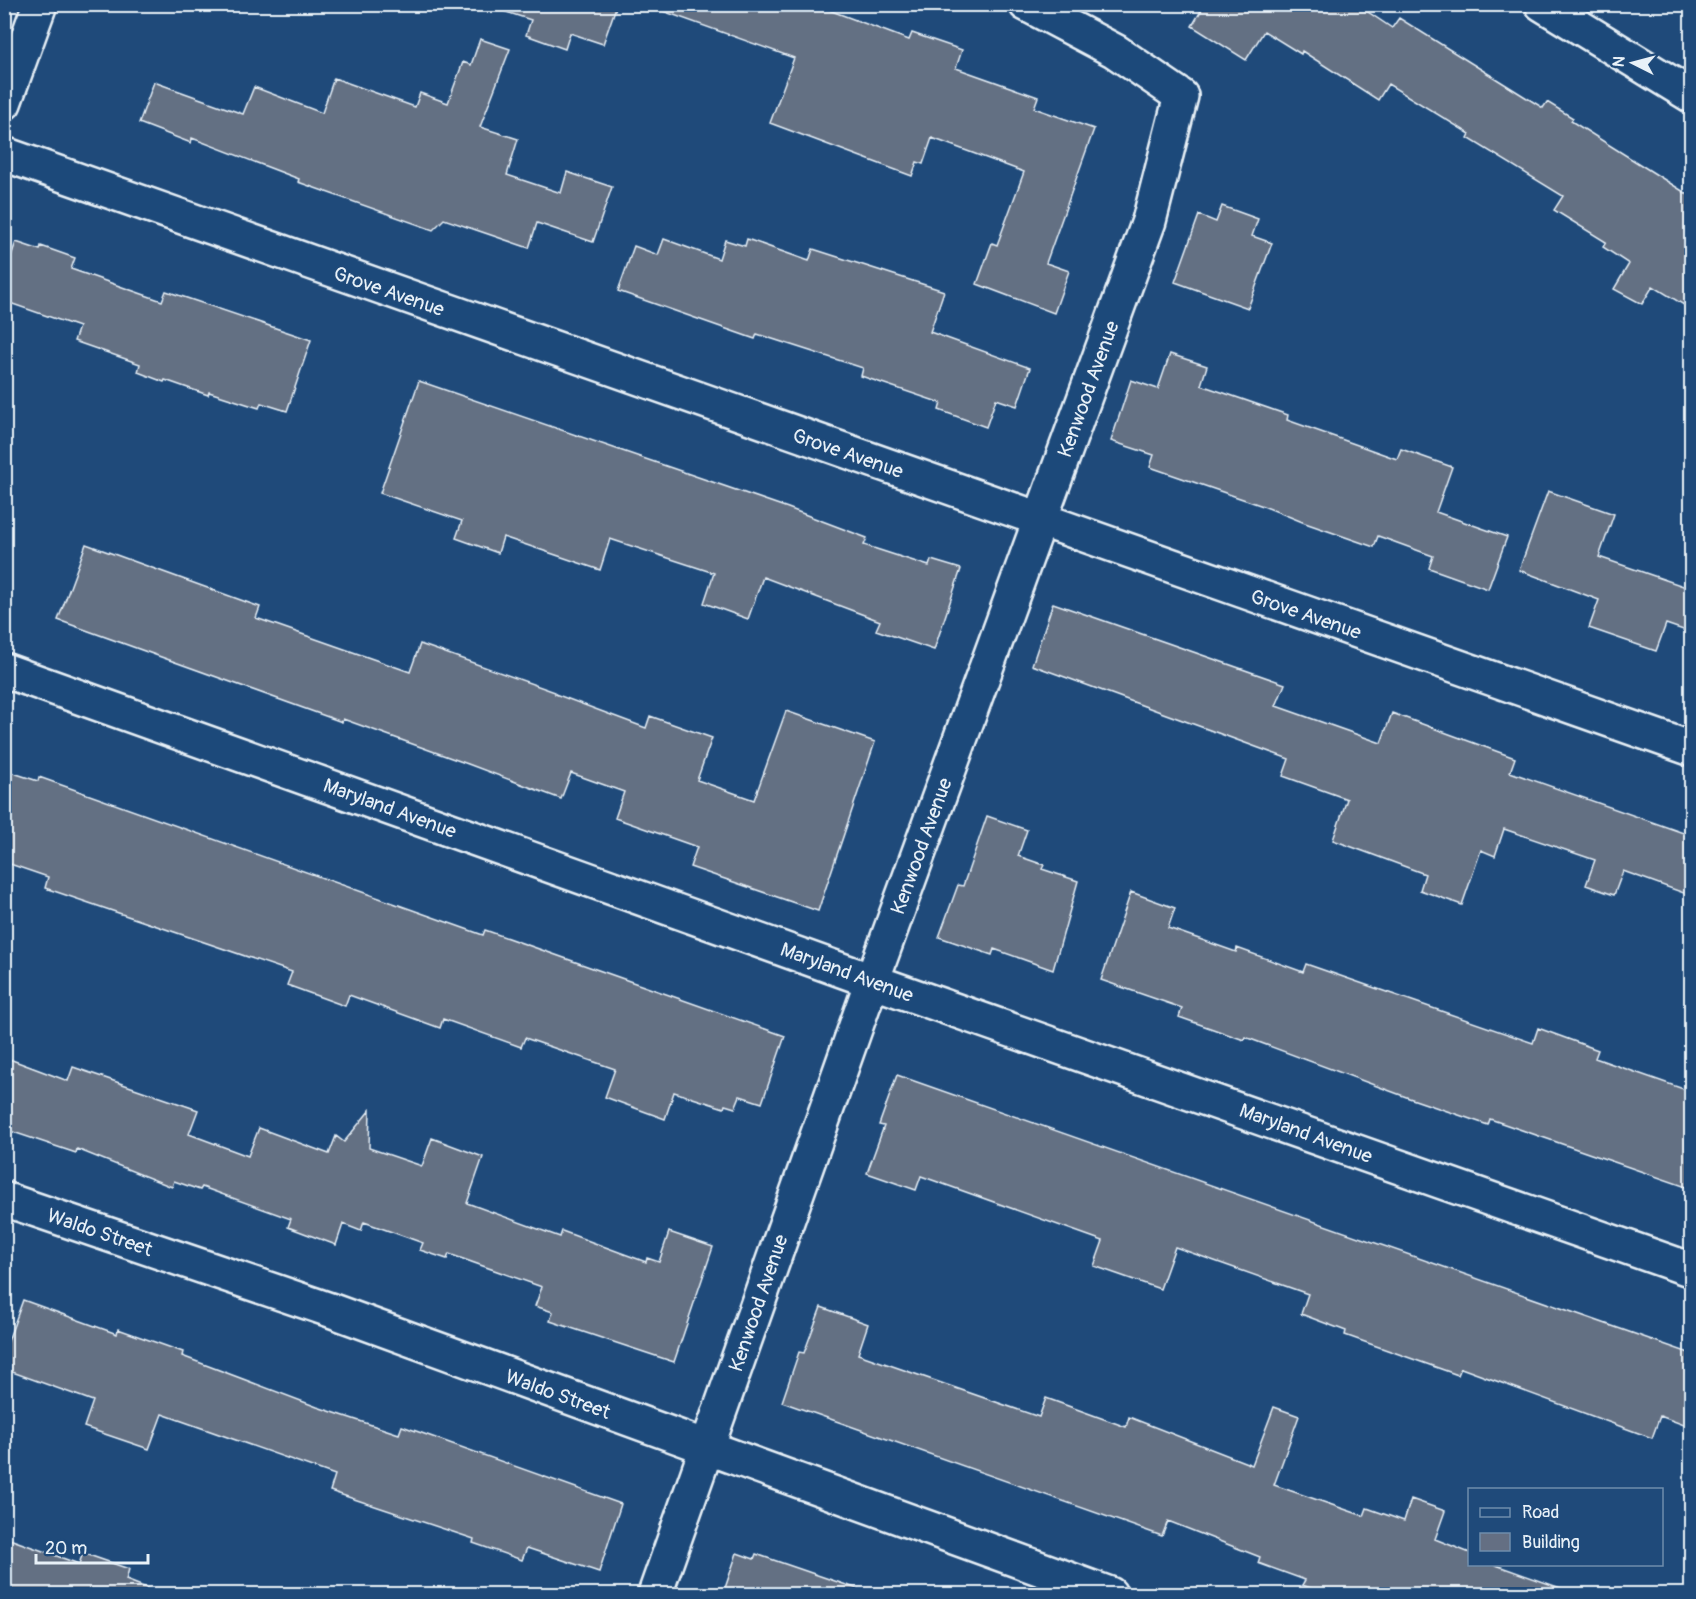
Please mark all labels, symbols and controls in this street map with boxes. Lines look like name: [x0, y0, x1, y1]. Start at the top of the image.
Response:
north arrow: [1603, 33, 1663, 93]
text: N: [1609, 55, 1630, 68]
street label: Grove Avenue: [330, 261, 448, 322]
street label: Kenwood Avenue: [1052, 317, 1125, 461]
street label: Grove Avenue: [789, 423, 907, 484]
street label: Grove Avenue: [1247, 584, 1365, 645]
street label: Maryland Avenue: [320, 773, 460, 844]
street label: Kenwood Avenue: [885, 774, 958, 918]
street label: Maryland Avenue: [777, 937, 917, 1008]
street label: Maryland Avenue: [1236, 1098, 1376, 1169]
street label: Waldo Street: [44, 1203, 157, 1262]
street label: Kenwood Avenue: [723, 1231, 794, 1375]
street label: Waldo Street: [502, 1364, 615, 1425]
legend: [1468, 1488, 1663, 1566]
text: Road: [1522, 1501, 1559, 1524]
scale bar: [36, 1527, 148, 1565]
text: Building: [1522, 1531, 1580, 1554]
text: 20 m: [45, 1537, 87, 1560]

